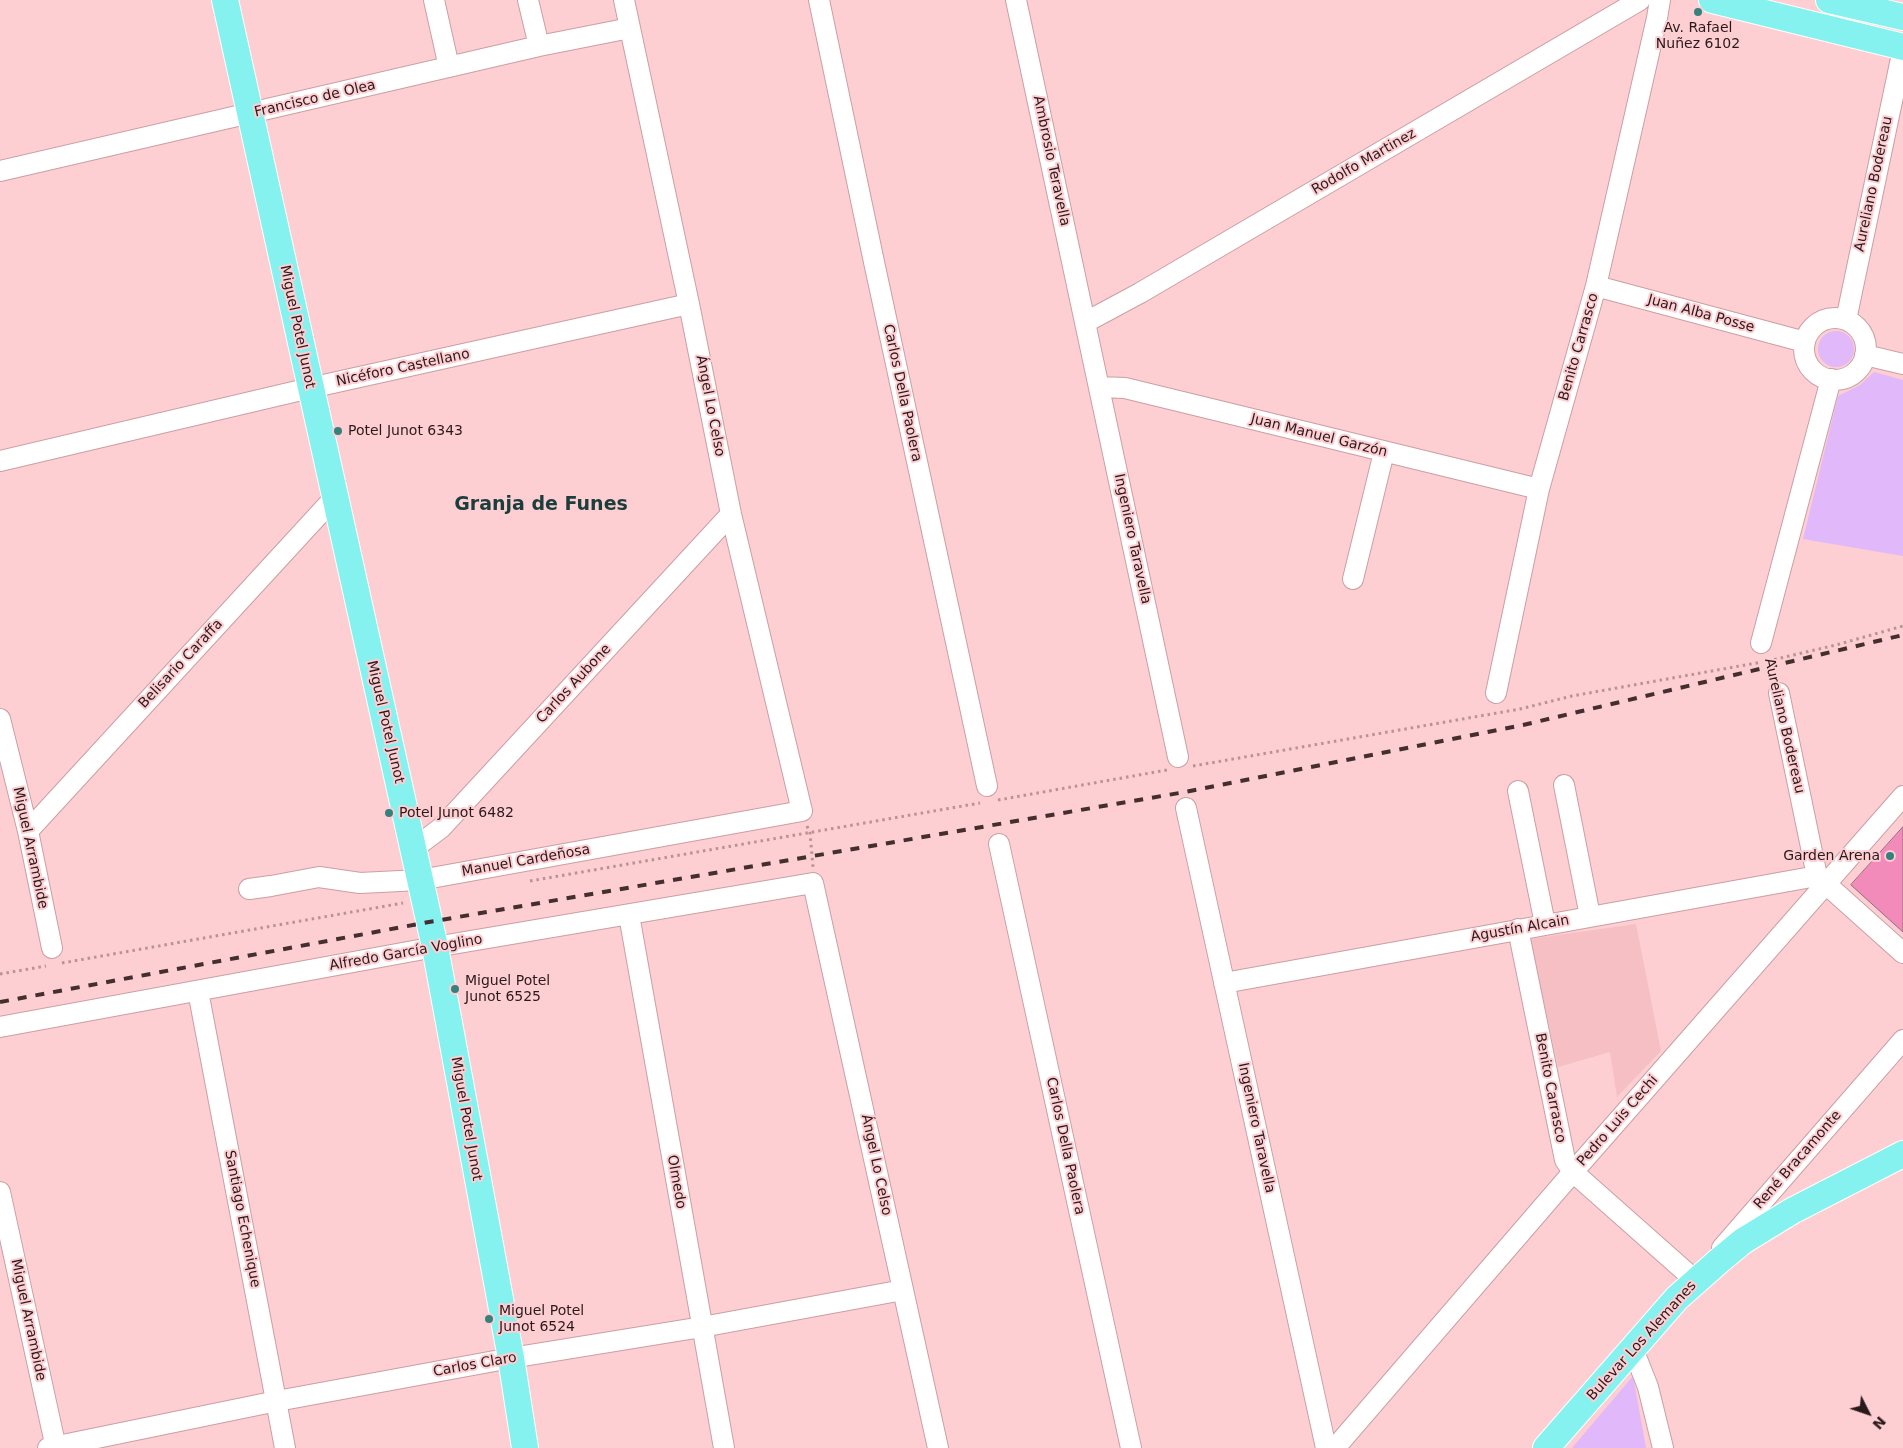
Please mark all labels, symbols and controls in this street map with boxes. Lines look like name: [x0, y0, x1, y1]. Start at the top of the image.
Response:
marker: Av. Rafael Nuñez 6102: [1692, 6, 1704, 18]
place label: Av. Rafael Nuñez 6102: [1656, 20, 1740, 52]
street label: Francisco de Olea: [253, 77, 377, 121]
street label: Ambrosio Teravella: [1029, 94, 1073, 228]
street label: Aureliano Bodereau: [1851, 115, 1897, 253]
street label: Rodolfo Martinez: [1309, 125, 1419, 199]
street label: Miguel Potel Junot: [276, 264, 318, 390]
street label: Benito Carrasco: [1556, 291, 1602, 403]
street label: Juan Alba Posse: [1646, 292, 1756, 336]
street label: Carlos Della Paolera: [879, 323, 925, 463]
street label: Nicéforo Castellano: [335, 346, 471, 390]
street label: Ángel Lo Celso: [692, 354, 728, 458]
street label: Juan Manuel Garzón: [1249, 411, 1389, 461]
place label: Potel Junot 6343: [348, 423, 463, 439]
marker: Potel Junot 6343: [332, 425, 344, 437]
street label: Ingeniero Taravella: [1110, 472, 1154, 606]
district label: Granja de Funes: [454, 494, 628, 516]
street label: Belisario Caraffa: [135, 616, 227, 712]
street label: Carlos Aubone: [533, 641, 615, 727]
street label: Aureliano Bodereau: [1760, 657, 1808, 795]
street label: Miguel Potel Junot: [363, 659, 407, 785]
street label: Miguel Arrambide: [9, 786, 51, 910]
place label: Potel Junot 6482: [399, 805, 514, 821]
marker: Potel Junot 6482: [383, 807, 395, 819]
street label: Manuel Cardeñosa: [461, 841, 591, 881]
place label: Garden Arena: [1783, 848, 1880, 864]
marker: Garden Arena: [1884, 850, 1896, 862]
street label: Agustín Alcain: [1469, 912, 1571, 946]
street label: Alfredo García Voglino: [328, 931, 484, 975]
place label: Miguel Potel Junot 6525: [465, 973, 550, 1006]
marker: Miguel Potel Junot 6525: [449, 983, 461, 995]
street label: Benito Carrasco: [1531, 1032, 1569, 1144]
street label: Miguel Potel Junot: [447, 1056, 485, 1182]
street label: Ingeniero Taravella: [1234, 1061, 1278, 1195]
street label: Pedro Luis Cechi: [1574, 1072, 1662, 1170]
street label: Carlos Della Paolera: [1042, 1076, 1088, 1216]
street label: René Bracamonte: [1751, 1107, 1845, 1213]
street label: Ángel Lo Celso: [857, 1113, 895, 1217]
street label: Santiago Echenique: [220, 1149, 264, 1289]
street label: Olmedo: [663, 1154, 689, 1210]
street label: Miguel Arrambide: [7, 1258, 49, 1382]
street label: Bulevar Los Alemanes: [1584, 1278, 1700, 1404]
place label: Miguel Potel Junot 6524: [499, 1303, 584, 1335]
marker: Miguel Potel Junot 6524: [483, 1313, 495, 1325]
street label: Carlos Claro: [432, 1349, 518, 1381]
north arrow: [1843, 1388, 1893, 1438]
text: N: [1869, 1413, 1889, 1433]

